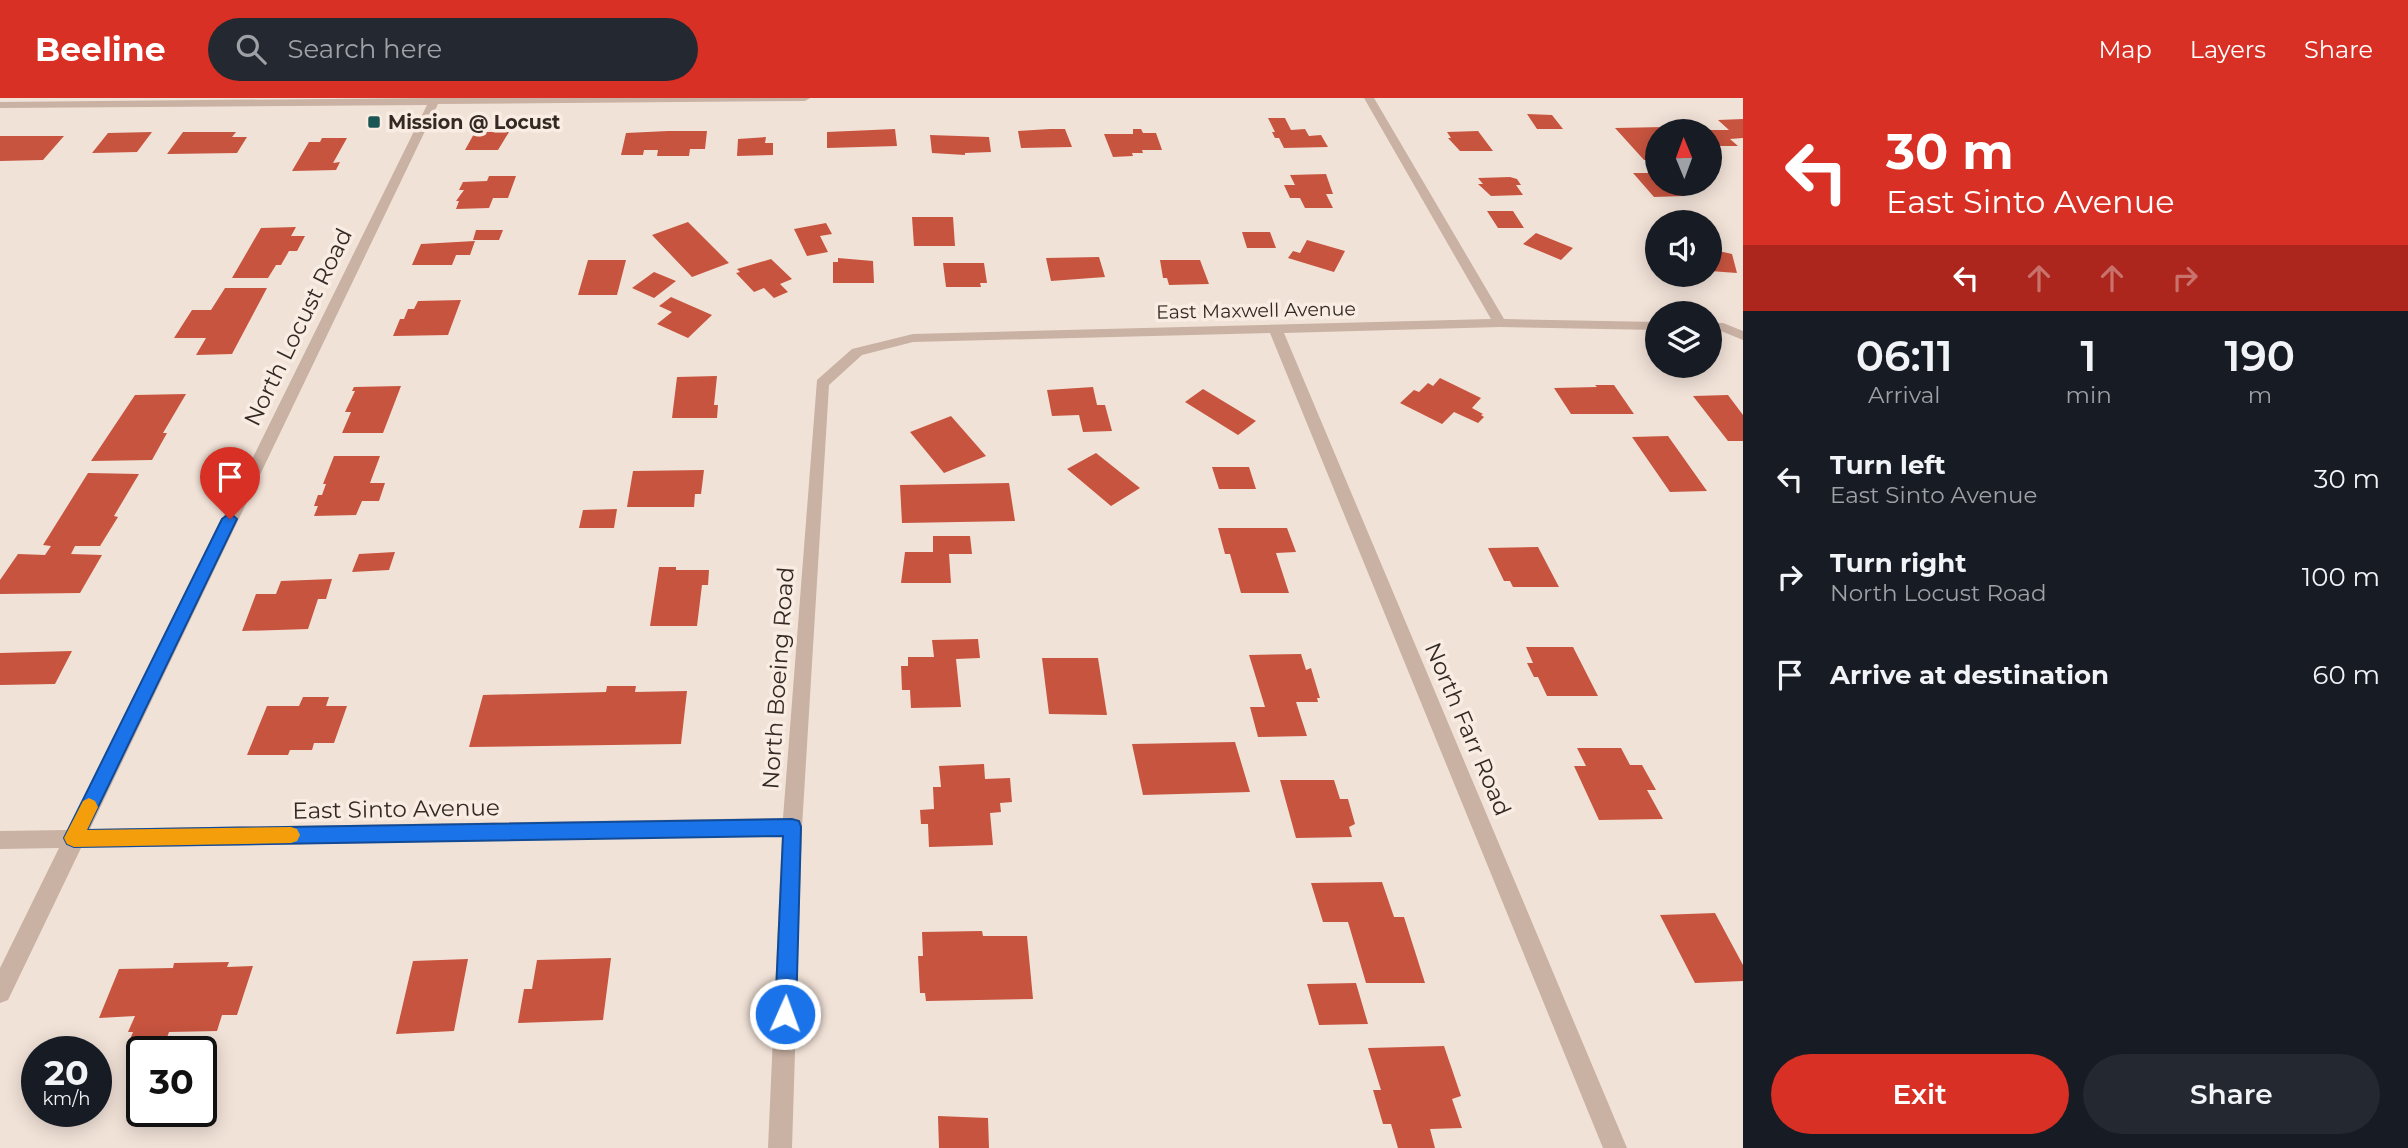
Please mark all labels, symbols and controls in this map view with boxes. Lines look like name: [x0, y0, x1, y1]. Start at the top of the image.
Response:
search box: [208, 18, 698, 81]
text: Beeline: [35, 29, 166, 69]
icon: search: [232, 30, 270, 68]
text: Search here: [288, 33, 442, 65]
text: Map: [2098, 35, 2152, 64]
text: Layers: [2190, 35, 2266, 64]
text: Share: [2304, 35, 2373, 64]
place label: Mission @ Locust: [388, 111, 560, 134]
marker: Mission @ Locust: [366, 114, 382, 130]
north arrow: [1645, 119, 1722, 196]
map controls: [1645, 119, 1722, 378]
text: 30 m: [1886, 122, 2014, 181]
icon: left: [1771, 126, 1862, 217]
text: East Sinto Avenue: [1886, 182, 2175, 221]
button: sound: [1645, 210, 1722, 287]
street label: North Locust Road: [238, 224, 358, 430]
icon: left: [1947, 259, 1985, 297]
icon: ahead: [2020, 259, 2058, 297]
icon: ahead: [2093, 259, 2131, 297]
icon: right: [2166, 259, 2204, 297]
street label: East Maxwell Avenue: [1156, 297, 1356, 324]
button: layers: [1645, 301, 1722, 378]
text: 06:11: [1856, 330, 1953, 382]
text: 1: [2081, 330, 2097, 382]
text: 190: [2225, 330, 2295, 382]
text: Arrival: [1868, 381, 1941, 409]
text: min: [2066, 381, 2112, 409]
text: m: [2248, 381, 2272, 409]
pin: [200, 447, 260, 519]
text: Turn left: [1830, 449, 1946, 481]
icon: arrive: [211, 458, 249, 496]
icon: left: [1771, 460, 1809, 498]
text: 30 m: [2314, 463, 2380, 495]
text: East Sinto Avenue: [1830, 481, 2037, 509]
text: Turn right: [1830, 547, 1966, 579]
icon: right: [1771, 558, 1809, 596]
text: 100 m: [2302, 561, 2380, 593]
street label: North Boeing Road: [756, 566, 800, 790]
text: North Locust Road: [1830, 579, 2047, 607]
street label: North Farr Road: [1419, 638, 1517, 820]
icon: arrive: [1771, 656, 1809, 694]
text: Arrive at destination: [1830, 659, 2109, 691]
text: 60 m: [2313, 659, 2380, 691]
street label: East Sinto Avenue: [292, 793, 500, 825]
position arrow: [748, 977, 822, 1051]
speed limit sign: 30: [126, 1036, 217, 1127]
text: 20: [44, 1051, 89, 1094]
button: Exit: [1771, 1054, 2069, 1134]
button: Share: [2083, 1054, 2380, 1134]
text: km/h: [42, 1088, 91, 1110]

